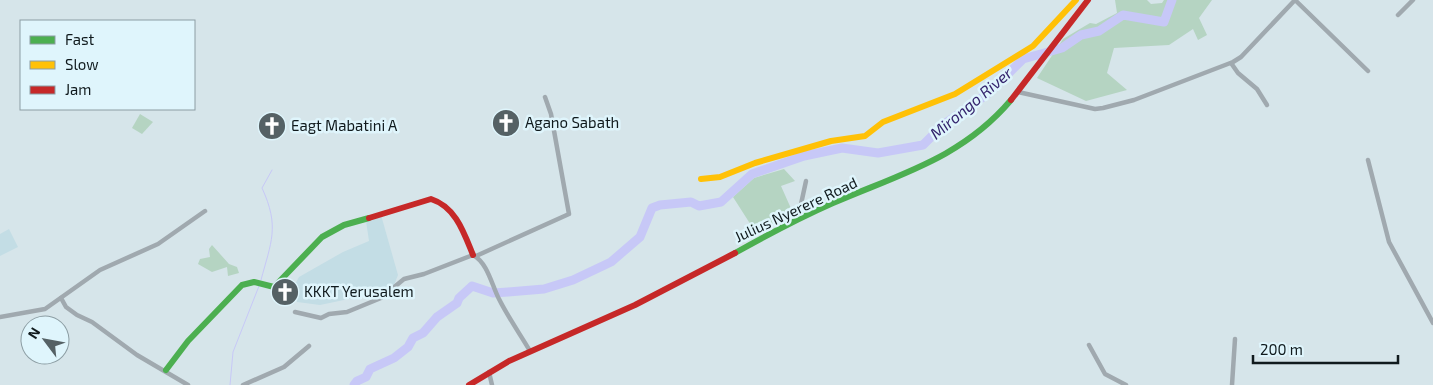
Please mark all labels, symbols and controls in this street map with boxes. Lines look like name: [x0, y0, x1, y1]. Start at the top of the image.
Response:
legend: [20, 20, 195, 110]
text: Fast: [65, 30, 95, 48]
text: Slow: [65, 55, 99, 73]
water label: Mirongo River: [926, 62, 1016, 143]
text: Jam: [65, 80, 91, 98]
church icon: Agano Sabath: [491, 108, 521, 138]
church icon: Eagt Mabatini A: [257, 111, 287, 141]
place label: Agano Sabath: [525, 113, 619, 131]
place label: Eagt Mabatini A: [291, 116, 398, 134]
street label: Julius Nyerere Road: [731, 173, 860, 245]
church icon: KKKT Yerusalem: [270, 277, 300, 307]
place label: KKKT Yerusalem: [304, 282, 414, 300]
north arrow: [20, 315, 70, 365]
text: N: [24, 324, 43, 342]
scale bar: [1253, 332, 1398, 364]
text: 200 m: [1260, 340, 1303, 358]

